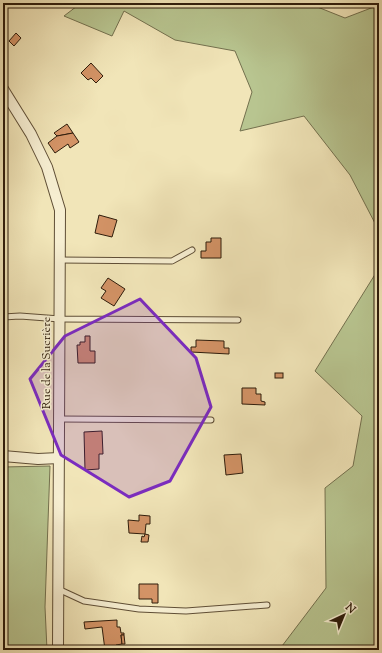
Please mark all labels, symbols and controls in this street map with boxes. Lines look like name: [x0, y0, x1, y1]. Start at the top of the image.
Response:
street label: Rue de la Sucrière: [38, 316, 56, 409]
north arrow: [324, 595, 364, 635]
text: N: [341, 599, 359, 617]

